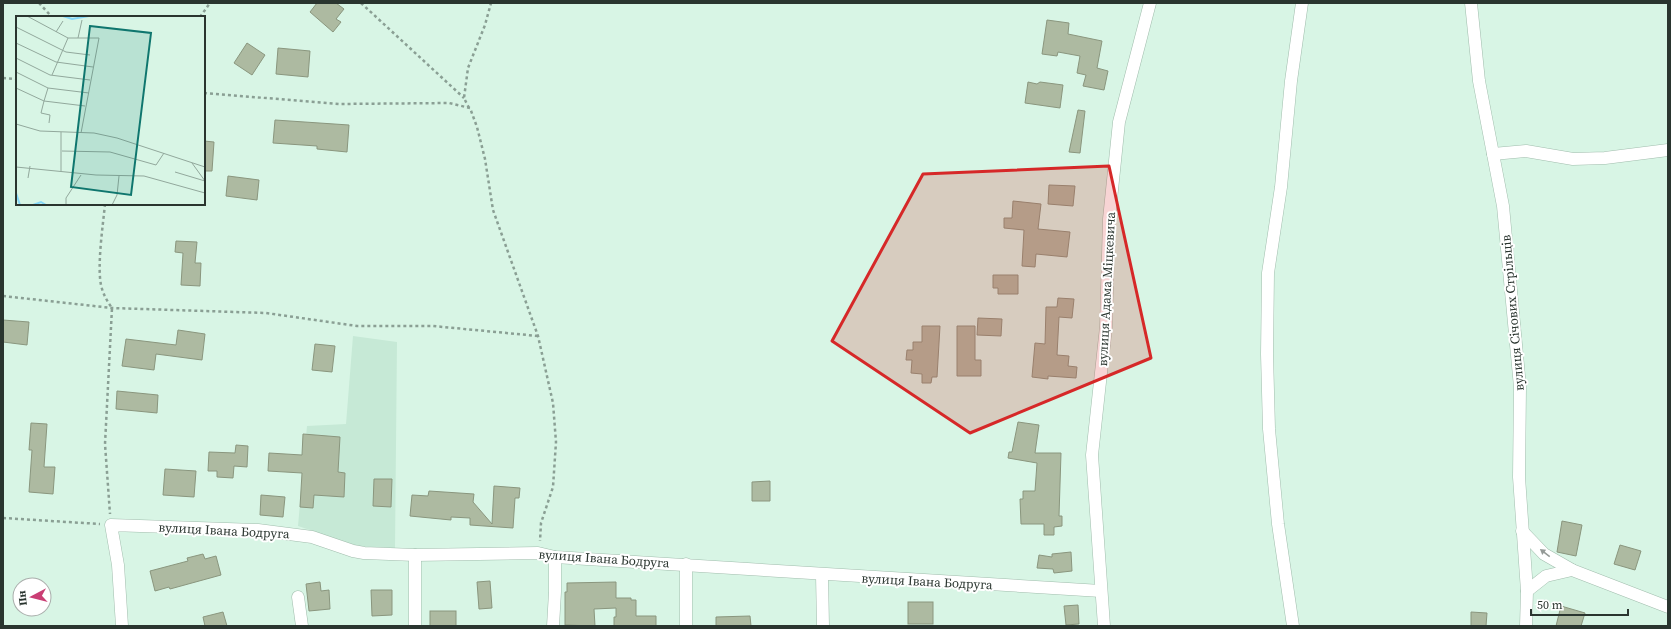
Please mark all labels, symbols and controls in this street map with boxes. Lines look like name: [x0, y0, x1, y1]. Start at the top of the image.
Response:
inset map: [16, 16, 205, 205]
street label: вулиця Адама Міцкевича: [1094, 211, 1119, 367]
street label: вулиця Січових Стрільців: [1497, 234, 1528, 392]
street label: вулиця Івана Бодруга: [158, 519, 290, 542]
street label: вулиця Івана Бодруга: [538, 545, 670, 572]
one-way arrow: [1540, 549, 1550, 557]
street label: вулиця Івана Бодруга: [861, 570, 993, 593]
north arrow: [12, 577, 52, 617]
text: Пн: [14, 590, 31, 607]
scale bar: [1531, 591, 1628, 617]
text: 50 m: [1537, 597, 1563, 613]

